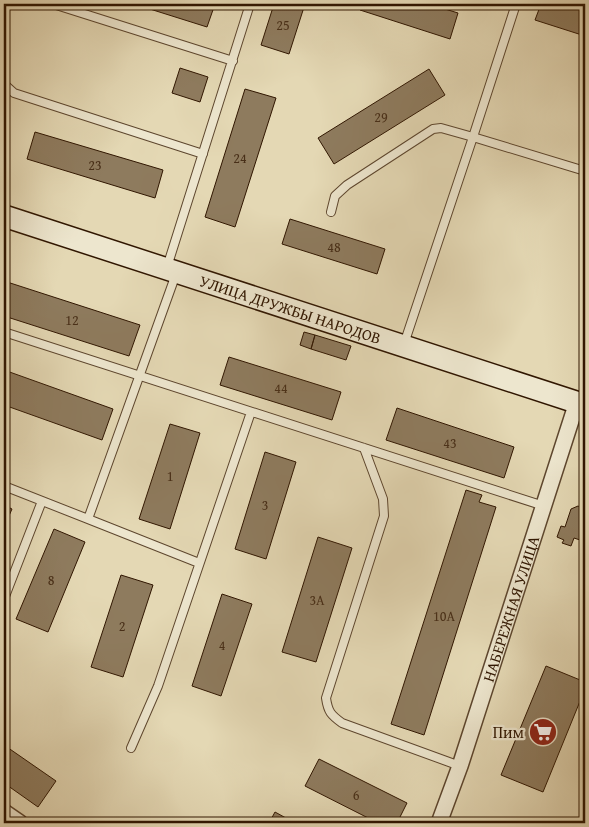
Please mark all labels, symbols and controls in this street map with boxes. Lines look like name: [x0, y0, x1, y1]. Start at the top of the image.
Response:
house number: 25: [276, 15, 290, 35]
house number: 29: [374, 107, 388, 127]
house number: 24: [233, 148, 247, 168]
house number: 23: [88, 155, 102, 175]
house number: 48: [327, 237, 341, 257]
street label: УЛИЦА ДРУЖБЫ НАРОДОВ: [196, 268, 384, 350]
house number: 12: [65, 310, 79, 330]
house number: 44: [274, 378, 288, 398]
house number: 43: [443, 433, 457, 453]
house number: 1: [167, 466, 173, 486]
house number: 3: [262, 495, 268, 515]
street label: НАБЕРЕЖНАЯ УЛИЦА: [476, 532, 545, 685]
house number: 8: [48, 570, 55, 590]
house number: 3А: [309, 590, 325, 610]
house number: 10А: [433, 606, 455, 626]
house number: 2: [119, 616, 125, 636]
house number: 4: [219, 635, 226, 655]
supermarket icon: Пим: [528, 717, 558, 747]
place label: Пим: [493, 720, 524, 744]
house number: 6: [353, 785, 360, 805]

